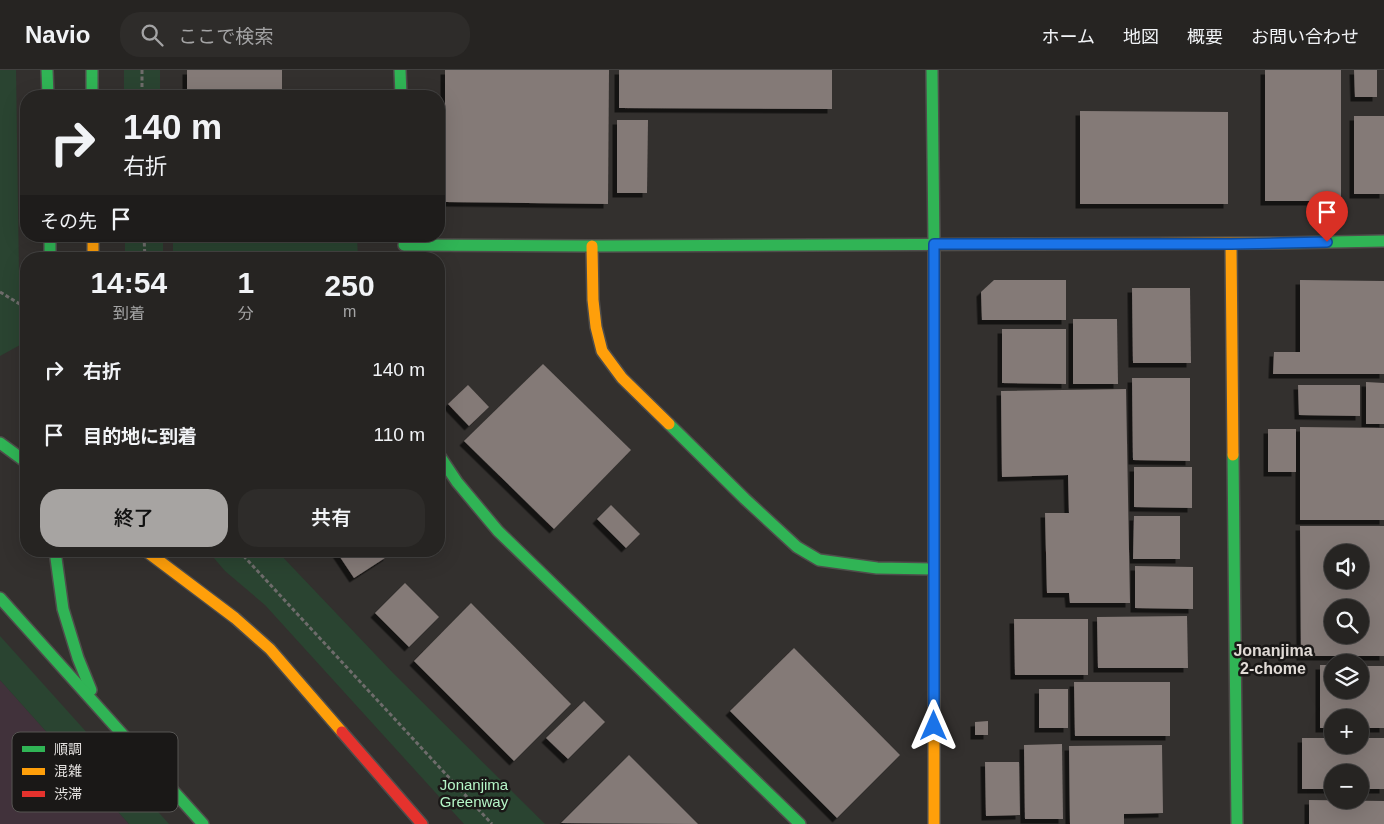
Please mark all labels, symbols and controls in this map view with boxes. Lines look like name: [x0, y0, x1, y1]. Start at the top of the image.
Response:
search box: [120, 12, 470, 57]
text: Navio: [25, 21, 90, 48]
icon: search: [138, 21, 166, 49]
text: ここで検索: [178, 26, 273, 47]
text: ホーム: [1042, 27, 1095, 47]
text: 地図: [1123, 27, 1159, 47]
text: 概要: [1187, 27, 1223, 47]
text: お問い合わせ: [1251, 27, 1359, 47]
text: 140 m: [123, 107, 222, 146]
icon: right: [40, 110, 105, 175]
text: 右折: [123, 154, 167, 179]
pin: [1306, 191, 1348, 242]
icon: arrive: [1313, 198, 1341, 226]
icon: arrive: [107, 205, 135, 233]
text: その先: [40, 211, 97, 232]
text: 14:54: [90, 266, 167, 299]
text: 1: [237, 266, 254, 299]
text: 250: [325, 269, 375, 302]
text: m: [343, 303, 356, 320]
text: 到着: [113, 305, 145, 322]
text: 分: [238, 305, 254, 322]
icon: right: [40, 356, 68, 384]
text: 140 m: [372, 359, 425, 380]
text: 右折: [83, 361, 121, 382]
icon: arrive: [40, 421, 68, 449]
text: 110 m: [374, 424, 425, 445]
text: 目的地に到着: [83, 426, 197, 447]
button: 終了: [40, 489, 228, 547]
button: 共有: [238, 489, 425, 547]
map controls: [1324, 544, 1369, 809]
button: sound: [1324, 544, 1369, 589]
button: search: [1324, 599, 1369, 644]
district label: Jonanjima 2-chome: [1233, 642, 1313, 677]
button: layers: [1324, 654, 1369, 699]
position arrow: [907, 699, 959, 751]
button: +: [1324, 709, 1369, 754]
legend: [12, 732, 178, 812]
text: 順調: [54, 741, 82, 757]
text: 混雑: [54, 763, 82, 779]
button: −: [1324, 764, 1369, 809]
park label: Jonanjima Greenway: [440, 776, 509, 810]
text: 渋滞: [54, 786, 82, 802]

